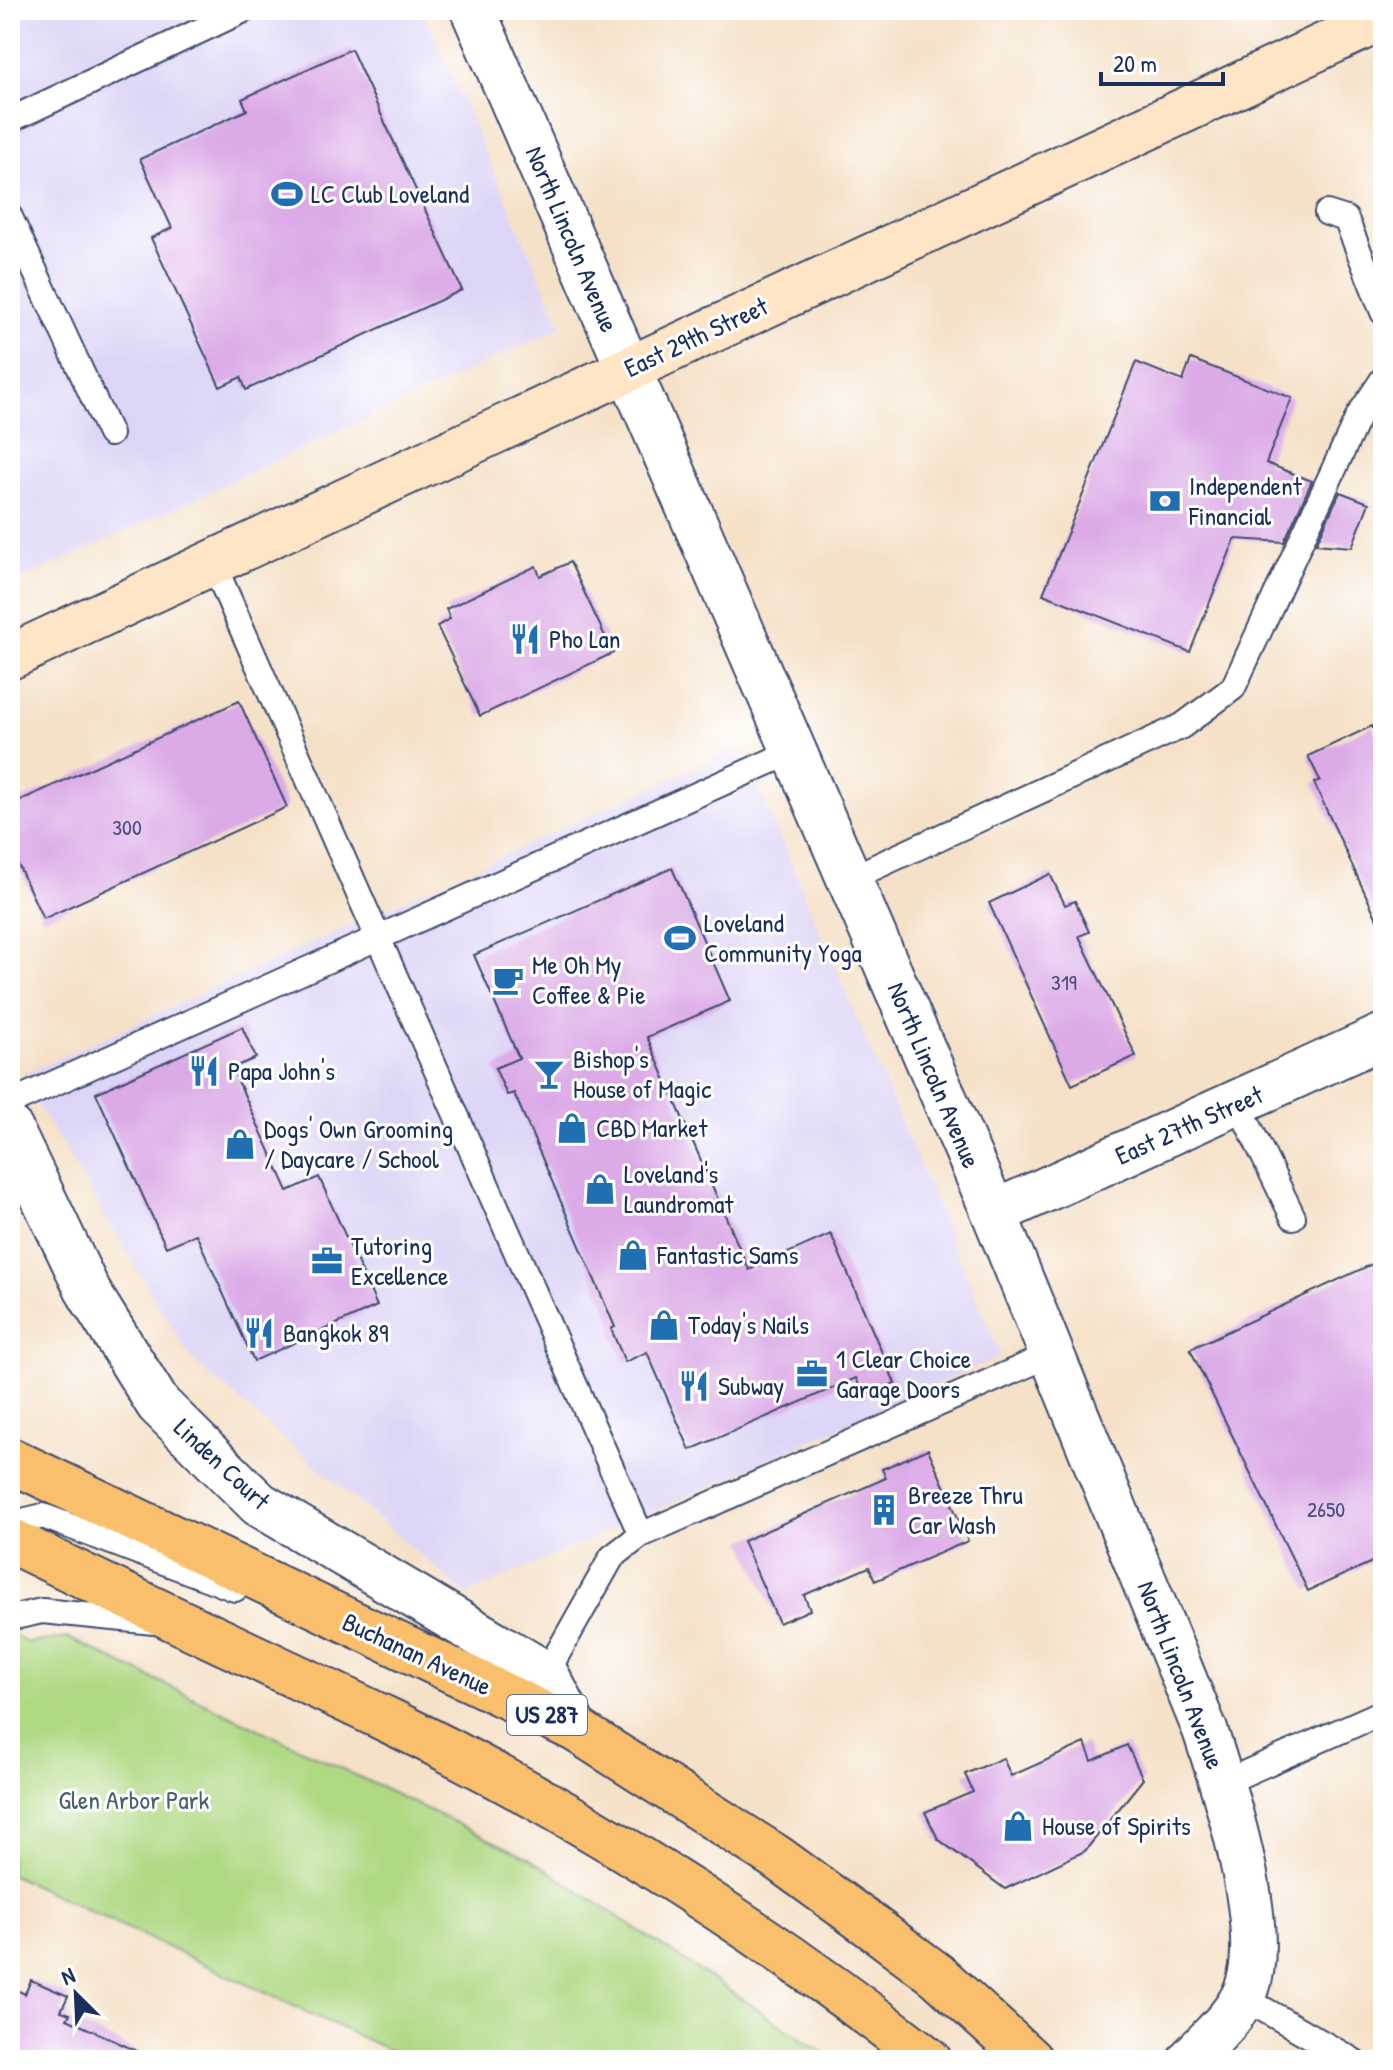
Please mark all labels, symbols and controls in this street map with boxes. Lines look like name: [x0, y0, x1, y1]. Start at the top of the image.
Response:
scale bar: [1101, 36, 1223, 86]
text: 20 m: [1113, 47, 1157, 79]
street label: North Lincoln Avenue: [518, 141, 627, 337]
place label: LC Club Loveland: [311, 176, 469, 211]
sports icon: LC Club Loveland: [270, 177, 304, 211]
street label: East 29th Street: [618, 288, 774, 385]
place label: Independent Financial: [1188, 468, 1303, 533]
bank icon: Independent Financial: [1148, 484, 1182, 518]
place label: Pho Lan: [549, 621, 621, 656]
restaurant icon: Pho Lan: [508, 622, 542, 656]
house number: 300: [112, 812, 142, 842]
place label: Loveland Community Yoga: [704, 905, 862, 970]
sports icon: Loveland Community Yoga: [663, 921, 697, 955]
place label: Me Oh My Coffee & Pie: [532, 947, 646, 1012]
cafe icon: Me Oh My Coffee & Pie: [491, 963, 525, 997]
house number: 319: [1051, 967, 1077, 997]
street label: North Lincoln Avenue: [880, 977, 989, 1173]
place label: Bishop's House of Magic: [573, 1041, 711, 1106]
place label: Papa John's: [228, 1053, 335, 1088]
restaurant icon: Papa John's: [187, 1054, 221, 1088]
bar icon: Bishop's House of Magic: [532, 1057, 566, 1091]
street label: East 27th Street: [1109, 1076, 1269, 1173]
place label: CBD Market: [596, 1110, 709, 1145]
place label: Dogs' Own Grooming / Daycare / School: [264, 1111, 453, 1176]
shop icon: CBD Market: [555, 1111, 589, 1145]
shop icon: Dogs' Own Grooming / Daycare / School: [223, 1127, 257, 1161]
place label: Loveland's Laundromat: [624, 1156, 735, 1221]
shop icon: Loveland's Laundromat: [583, 1172, 617, 1206]
place label: Tutoring Excellence: [351, 1228, 448, 1293]
place label: Fantastic Sams: [656, 1237, 799, 1272]
shop icon: Fantastic Sams: [616, 1238, 650, 1272]
office icon: Tutoring Excellence: [310, 1244, 344, 1278]
place label: Today's Nails: [688, 1307, 809, 1342]
shop icon: Today's Nails: [647, 1308, 681, 1342]
place label: Bangkok 89: [283, 1315, 389, 1350]
restaurant icon: Bangkok 89: [242, 1316, 276, 1350]
place label: 1 Clear Choice Garage Doors: [836, 1341, 971, 1406]
office icon: 1 Clear Choice Garage Doors: [795, 1357, 829, 1391]
place label: Subway: [718, 1368, 784, 1403]
restaurant icon: Subway: [677, 1369, 711, 1403]
street label: Linden Court: [167, 1410, 279, 1518]
place label: Breeze Thru Car Wash: [908, 1477, 1023, 1542]
building icon: Breeze Thru Car Wash: [867, 1493, 901, 1527]
house number: 2650: [1307, 1494, 1345, 1524]
street label: North Lincoln Avenue: [1130, 1576, 1233, 1774]
street label: Buchanan Avenue: [337, 1604, 497, 1703]
road number: US 287: [507, 1695, 587, 1735]
park label: Glen Arbor Park: [59, 1782, 210, 1817]
place label: House of Spirits: [1042, 1808, 1191, 1843]
shop icon: House of Spirits: [1001, 1809, 1035, 1843]
north arrow: [36, 1954, 116, 2034]
text: N: [56, 1960, 80, 1992]

